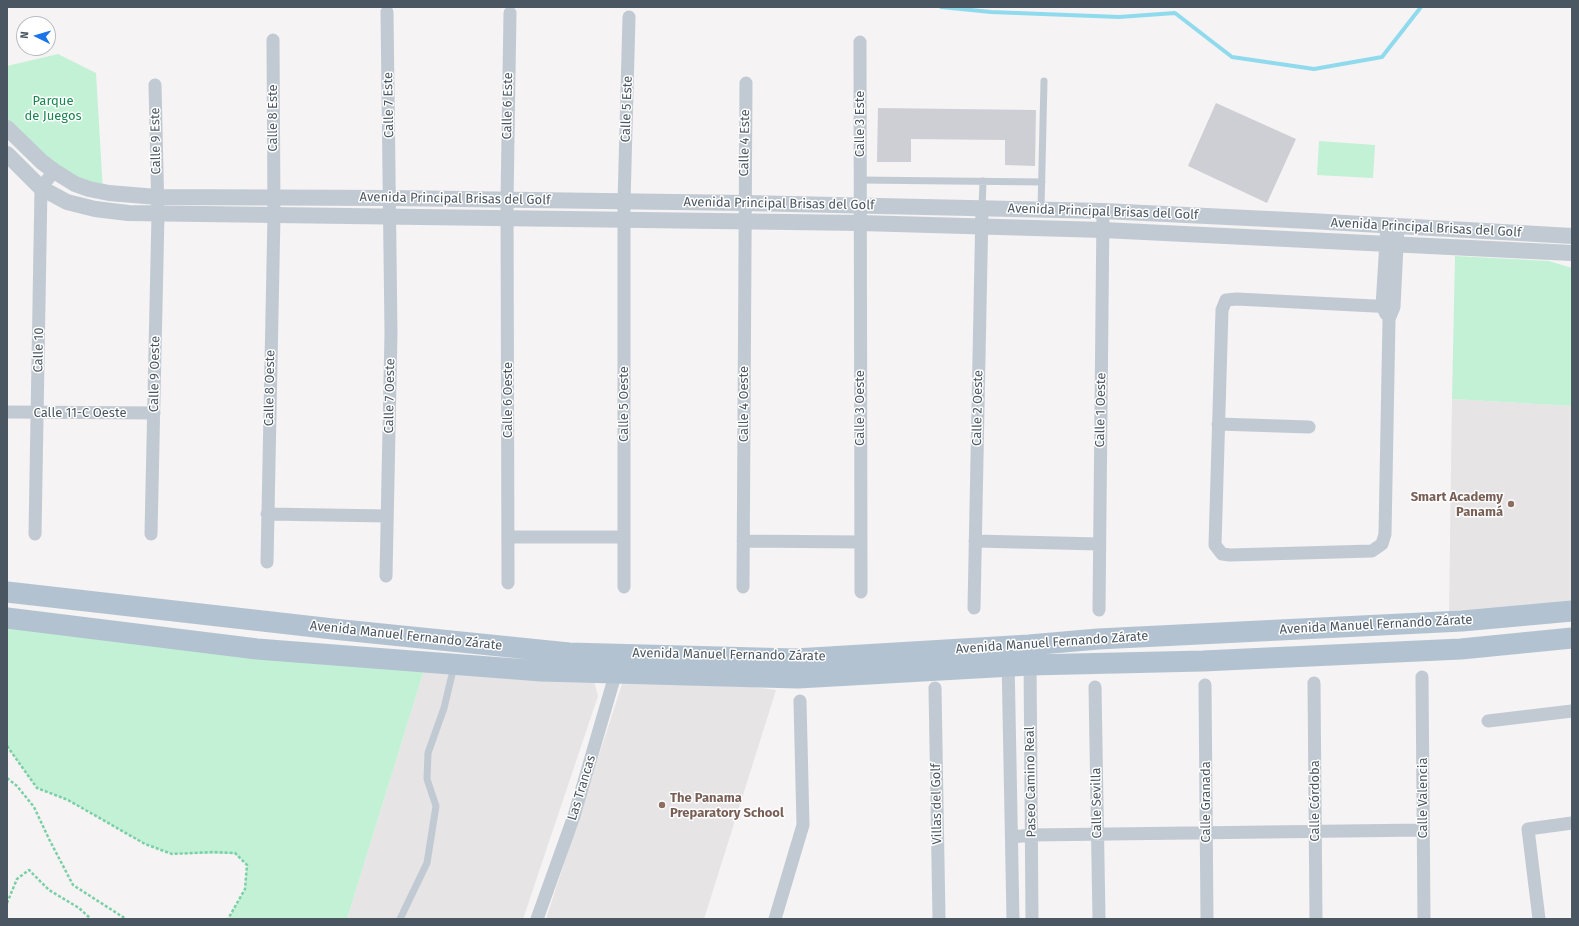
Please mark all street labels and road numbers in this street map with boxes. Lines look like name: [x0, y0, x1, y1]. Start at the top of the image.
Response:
street label: Calle 7 Este: [381, 72, 397, 138]
street label: Calle 6 Este: [500, 72, 516, 140]
street label: Calle 5 Este: [618, 75, 636, 143]
street label: Calle 8 Este: [265, 84, 281, 152]
street label: Calle 3 Este: [852, 91, 868, 157]
street label: Calle 9 Este: [148, 107, 164, 175]
street label: Calle 4 Este: [737, 109, 753, 177]
street label: Avenida Principal Brisas del Golf: [359, 190, 551, 208]
street label: Avenida Principal Brisas del Golf: [683, 195, 875, 213]
street label: Avenida Principal Brisas del Golf: [1007, 201, 1199, 223]
street label: Avenida Principal Brisas del Golf: [1330, 215, 1522, 241]
street label: Calle 10: [31, 327, 47, 373]
street label: Calle 9 Oeste: [147, 336, 163, 412]
street label: Calle 8 Oeste: [262, 350, 278, 426]
street label: Calle 7 Oeste: [382, 358, 398, 434]
street label: Calle 6 Oeste: [500, 362, 516, 438]
street label: Calle 5 Oeste: [616, 366, 632, 442]
street label: Calle 4 Oeste: [736, 366, 752, 442]
street label: Calle 3 Oeste: [852, 370, 868, 446]
street label: Calle 2 Oeste: [970, 370, 986, 446]
street label: Calle 1 Oeste: [1093, 372, 1109, 448]
street label: Calle 11-C Oeste: [34, 405, 126, 421]
street label: Avenida Manuel Fernando Zárate: [1279, 612, 1473, 638]
street label: Avenida Manuel Fernando Zárate: [309, 618, 503, 654]
street label: Avenida Manuel Fernando Zárate: [955, 628, 1149, 658]
street label: Avenida Manuel Fernando Zárate: [632, 646, 826, 664]
street label: Paseo Camino Real: [1022, 726, 1040, 838]
street label: Las Trancas: [565, 753, 599, 823]
street label: Calle Valencia: [1415, 757, 1431, 839]
street label: Calle Córdoba: [1307, 760, 1323, 842]
street label: Calle Granada: [1198, 761, 1214, 843]
street label: Villas del Golf: [928, 763, 946, 845]
street label: Calle Sevilla: [1089, 767, 1105, 839]

